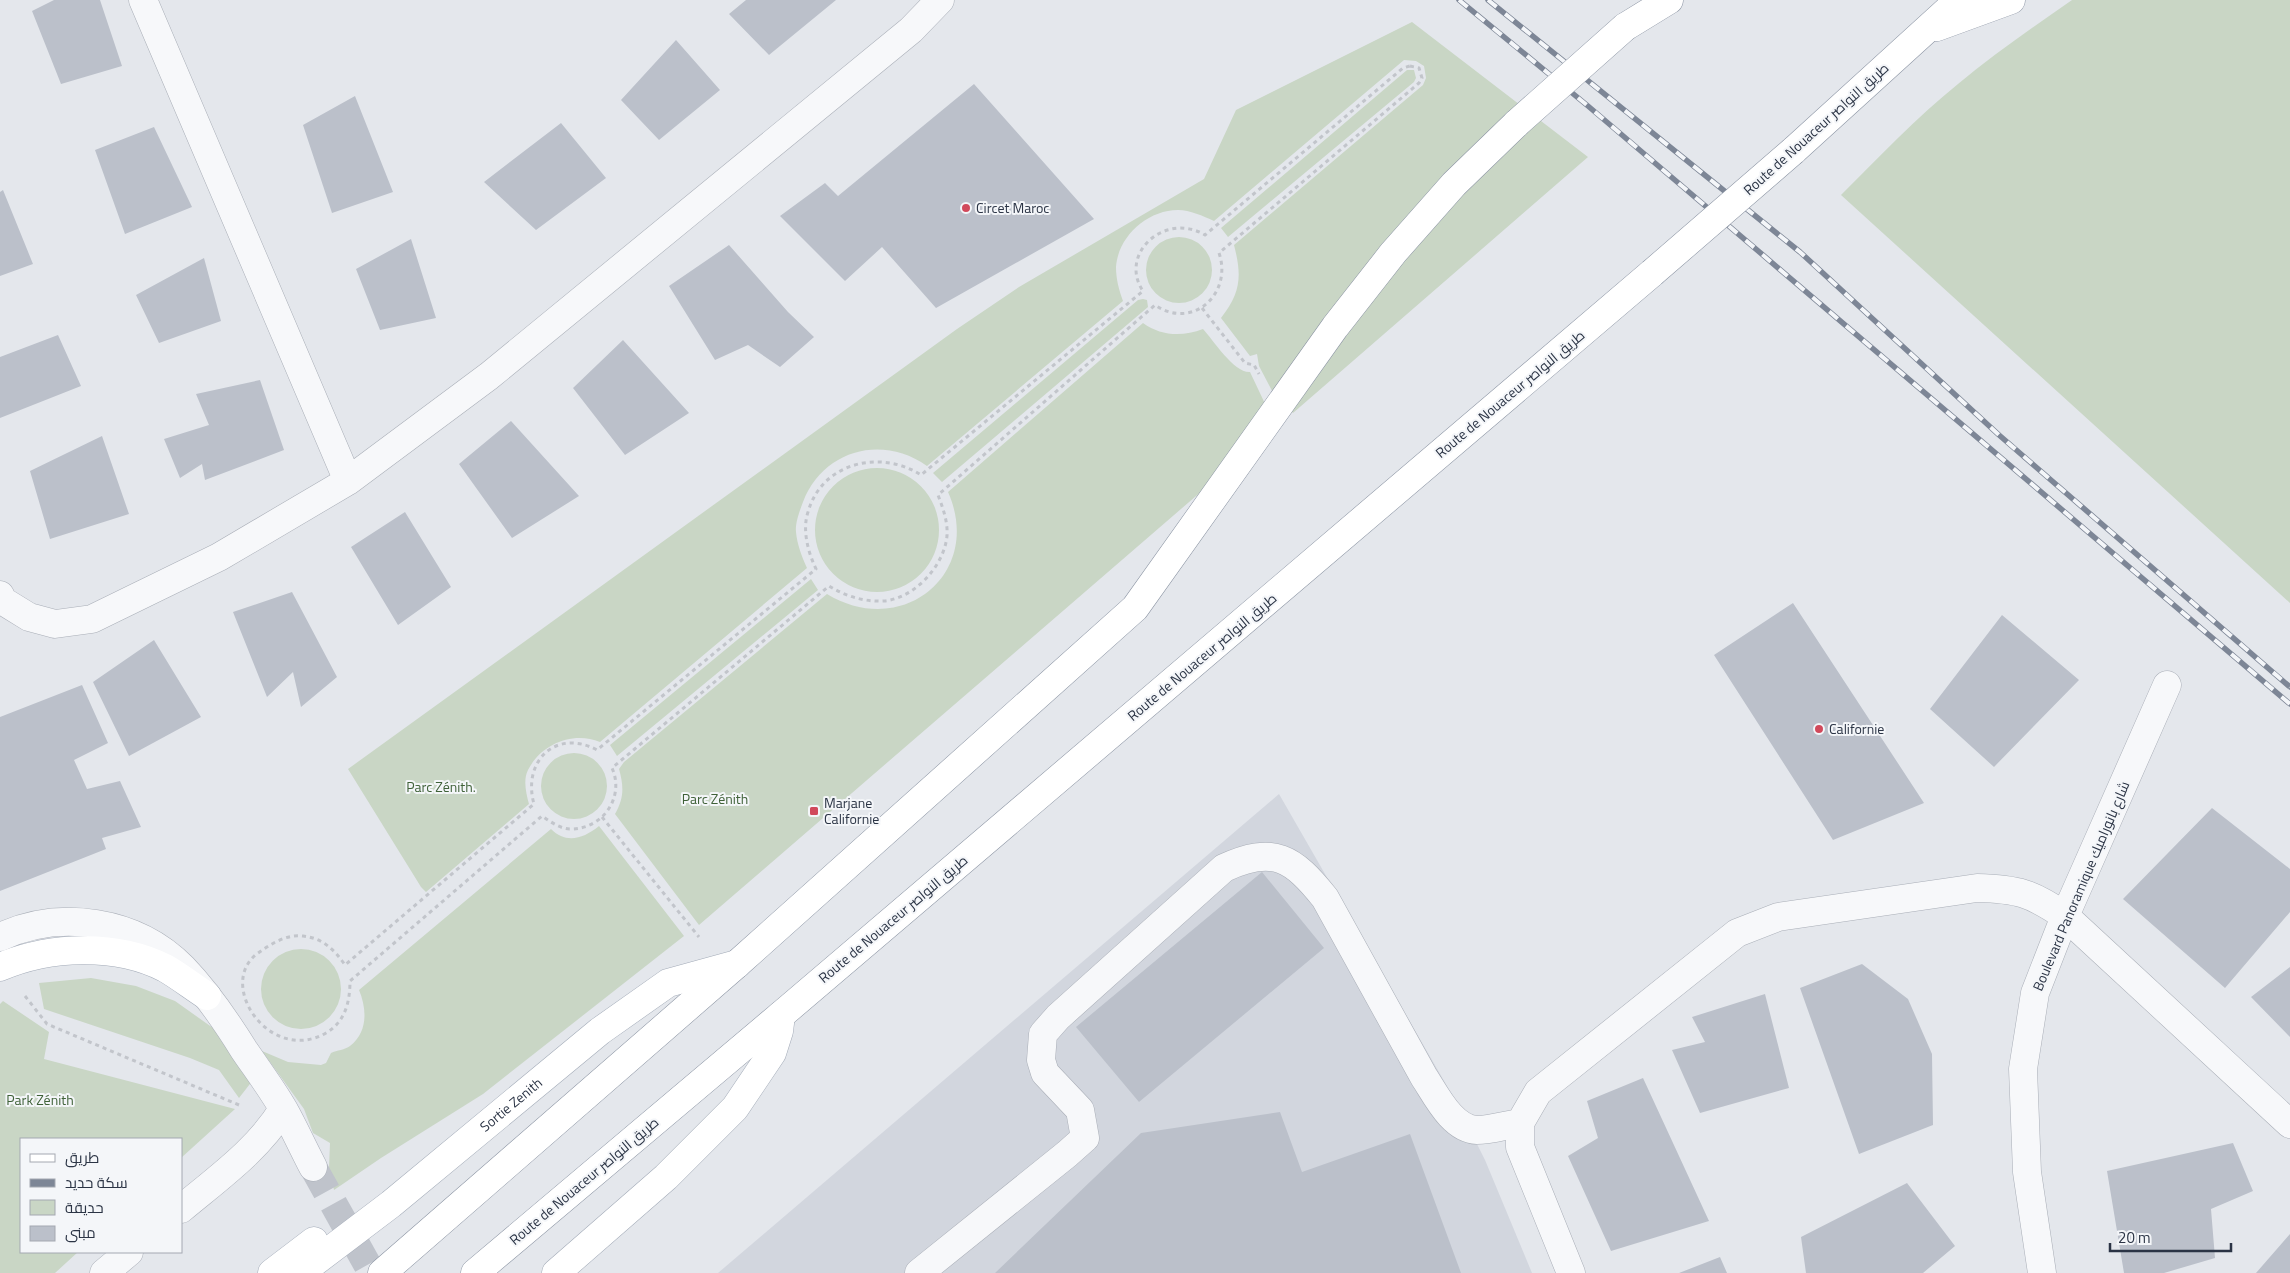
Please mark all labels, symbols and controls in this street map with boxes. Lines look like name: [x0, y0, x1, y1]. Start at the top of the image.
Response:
street label: Route de Nouaceur طريق النواصر: [1738, 57, 1893, 200]
place label: Circet Maroc: [976, 197, 1049, 218]
marker: Circet Maroc: [960, 202, 972, 214]
street label: Route de Nouaceur طريق النواصر: [1430, 325, 1589, 463]
street label: Route de Nouaceur طريق النواصر: [1122, 588, 1281, 726]
place label: Californie: [1829, 718, 1884, 739]
marker: Californie: [1813, 723, 1825, 735]
park label: Parc Zénith.: [406, 776, 476, 797]
street label: Boulevard Panoramique شارع بانوراميك: [2027, 778, 2134, 994]
park label: Parc Zénith: [682, 788, 748, 809]
place label: Marjane Californie: [824, 792, 879, 829]
marker: Marjane Californie: [808, 805, 820, 817]
street label: Route de Nouaceur طريق النواصر: [813, 850, 972, 988]
street label: Sortie Zenith: [475, 1072, 546, 1136]
park label: Park Zénith: [6, 1089, 74, 1110]
street label: Route de Nouaceur طريق النواصر: [504, 1112, 663, 1250]
legend: [20, 1138, 182, 1253]
text: طريق: [65, 1146, 99, 1169]
text: سكة حديد: [65, 1171, 128, 1194]
text: حديقة: [65, 1196, 104, 1219]
scale bar: [2110, 1220, 2231, 1252]
text: مبنى: [65, 1221, 96, 1244]
text: 20 m: [2118, 1226, 2151, 1249]

